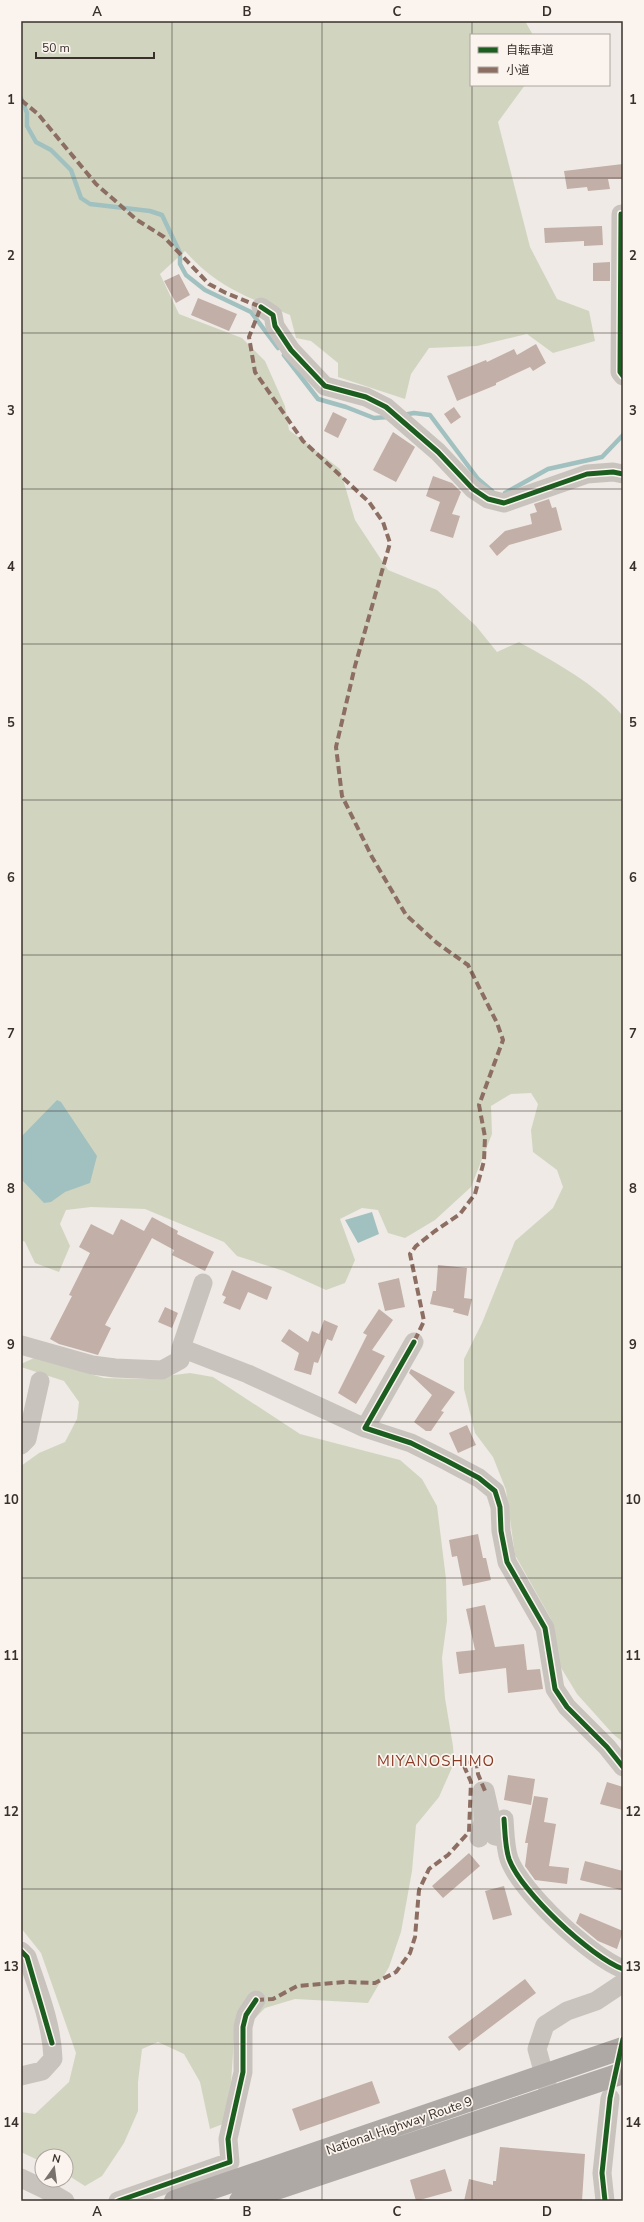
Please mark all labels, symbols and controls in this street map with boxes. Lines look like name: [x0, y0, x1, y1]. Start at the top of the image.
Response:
text: A: [92, 3, 102, 21]
text: B: [243, 3, 252, 21]
text: C: [393, 3, 402, 21]
text: D: [542, 3, 552, 21]
scale bar: [36, 34, 154, 60]
legend: [470, 34, 610, 86]
text: 50 m: [42, 40, 70, 56]
text: 自転車道: [506, 42, 554, 58]
text: 小道: [506, 62, 530, 78]
text: 1: [7, 91, 15, 109]
text: 1: [629, 91, 637, 109]
text: 2: [7, 247, 15, 265]
text: 2: [629, 247, 637, 265]
text: 3: [7, 402, 15, 420]
text: 3: [629, 402, 637, 420]
text: 4: [7, 558, 15, 576]
text: 4: [629, 558, 637, 576]
text: 5: [7, 714, 15, 732]
text: 5: [629, 714, 637, 732]
text: 6: [7, 869, 15, 887]
text: 6: [629, 869, 637, 887]
text: 7: [7, 1025, 15, 1043]
text: 7: [629, 1025, 637, 1043]
text: 8: [7, 1180, 15, 1198]
text: 8: [629, 1180, 637, 1198]
text: 9: [7, 1336, 15, 1354]
text: 9: [629, 1336, 637, 1354]
text: 10: [3, 1491, 19, 1509]
text: 10: [625, 1491, 641, 1509]
text: 11: [3, 1647, 19, 1665]
text: 11: [625, 1647, 641, 1665]
district label: MIYANOSHIMO: [377, 1751, 495, 1771]
text: 12: [3, 1803, 19, 1821]
text: 12: [625, 1803, 641, 1821]
text: 13: [3, 1958, 19, 1976]
text: 13: [625, 1958, 641, 1976]
street label: National Highway Route 9: [324, 2092, 475, 2160]
text: 14: [3, 2114, 19, 2132]
text: 14: [625, 2114, 641, 2132]
north arrow: [34, 2148, 74, 2188]
text: N: [50, 2151, 62, 2167]
text: A: [92, 2203, 102, 2221]
text: B: [243, 2203, 252, 2221]
text: C: [393, 2203, 402, 2221]
text: D: [542, 2203, 552, 2221]

